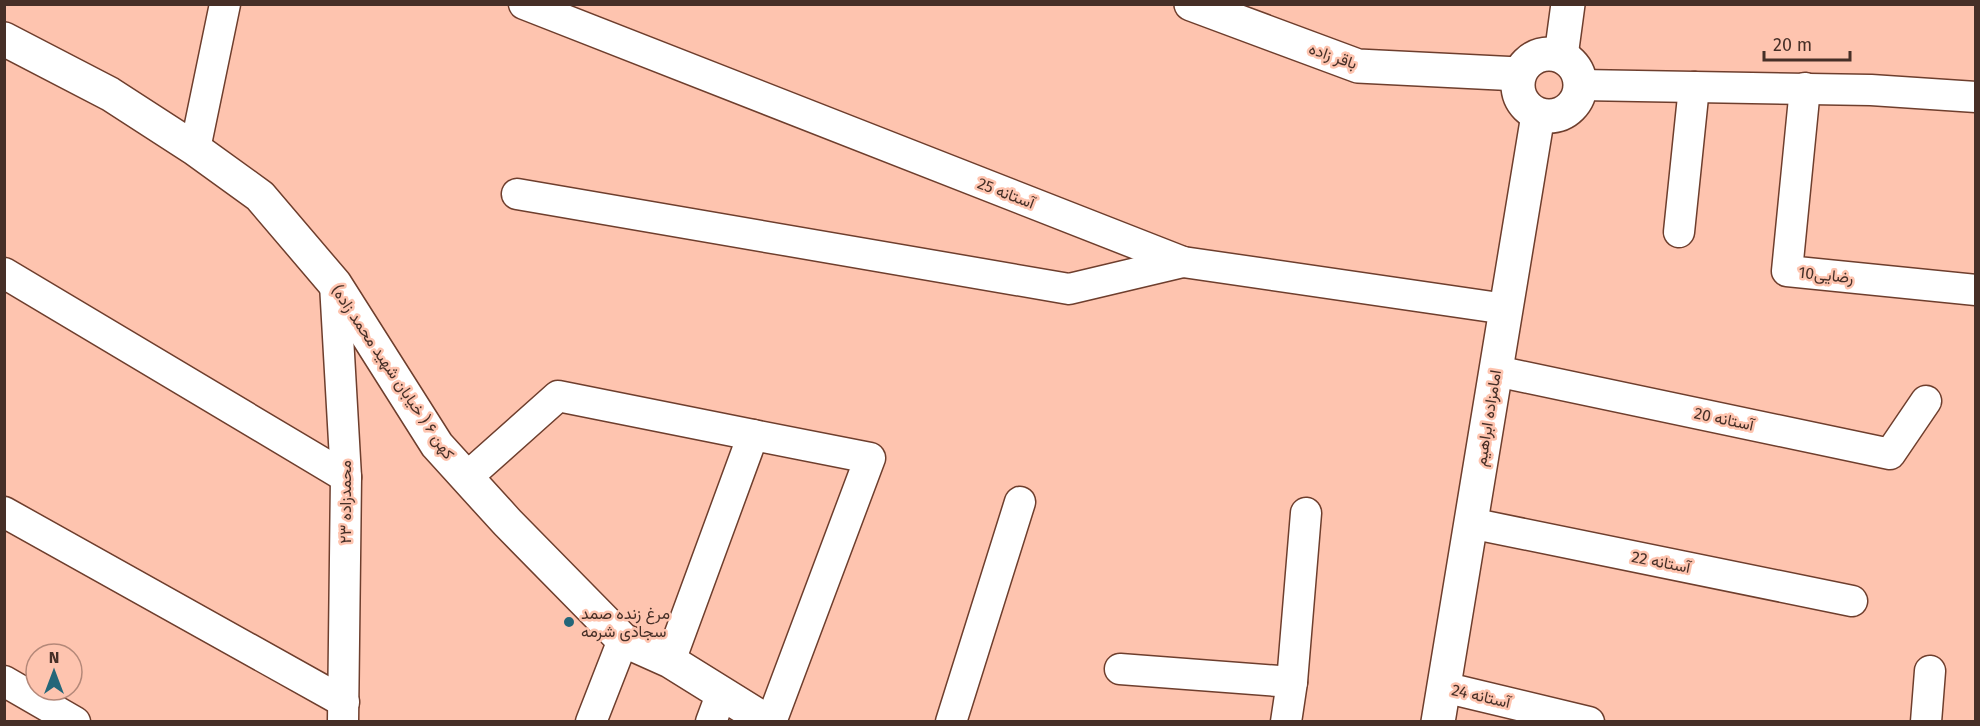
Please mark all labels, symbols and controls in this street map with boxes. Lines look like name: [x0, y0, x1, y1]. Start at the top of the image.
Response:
scale bar: [1764, 24, 1850, 62]
text: 20 m: [1773, 34, 1812, 56]
street label: باقر زاده: [1306, 39, 1360, 74]
street label: آستانه 25: [975, 173, 1038, 213]
street label: رضایی10: [1797, 263, 1854, 288]
street label: کهن ۶ ( خیابان شهید محمد زاده): [327, 281, 458, 463]
street label: امامزاده ابراهیم: [1471, 368, 1506, 468]
street label: آستانه 20: [1692, 403, 1757, 435]
street label: محمدزاده ۲۳: [336, 460, 356, 544]
street label: آستانه 22: [1630, 547, 1693, 577]
place label: مرغ زنده صمد سجادی شرمه: [581, 604, 670, 642]
marker: مرغ زنده صمد سجادی شرمه: [562, 615, 576, 629]
north arrow: [24, 642, 84, 702]
text: N: [49, 648, 59, 667]
street label: آستانه 24: [1450, 680, 1514, 712]

